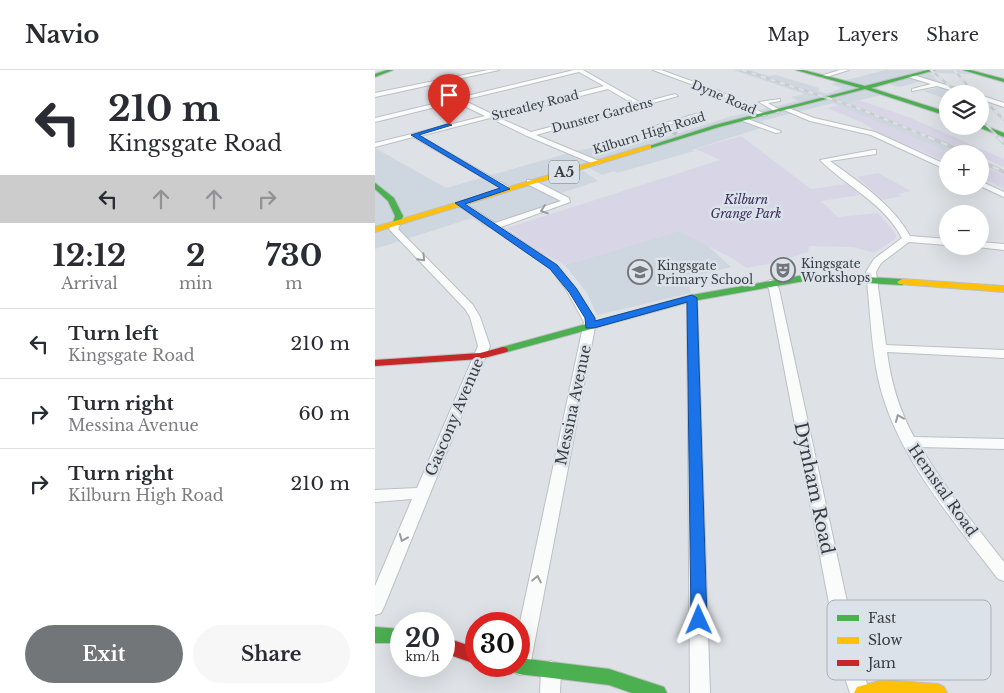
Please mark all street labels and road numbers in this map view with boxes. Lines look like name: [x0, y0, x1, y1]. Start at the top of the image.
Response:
street label: Dyne Road: [689, 77, 759, 117]
street label: Streatley Road: [490, 87, 580, 123]
street label: Dunster Gardens: [550, 94, 654, 136]
street label: Kilburn High Road: [591, 109, 707, 157]
road number: A5: [549, 160, 579, 184]
street label: Messina Avenue: [551, 343, 595, 467]
street label: Gascony Avenue: [421, 355, 487, 479]
street label: Dynham Road: [789, 420, 839, 556]
street label: Hemstal Road: [904, 440, 982, 540]

